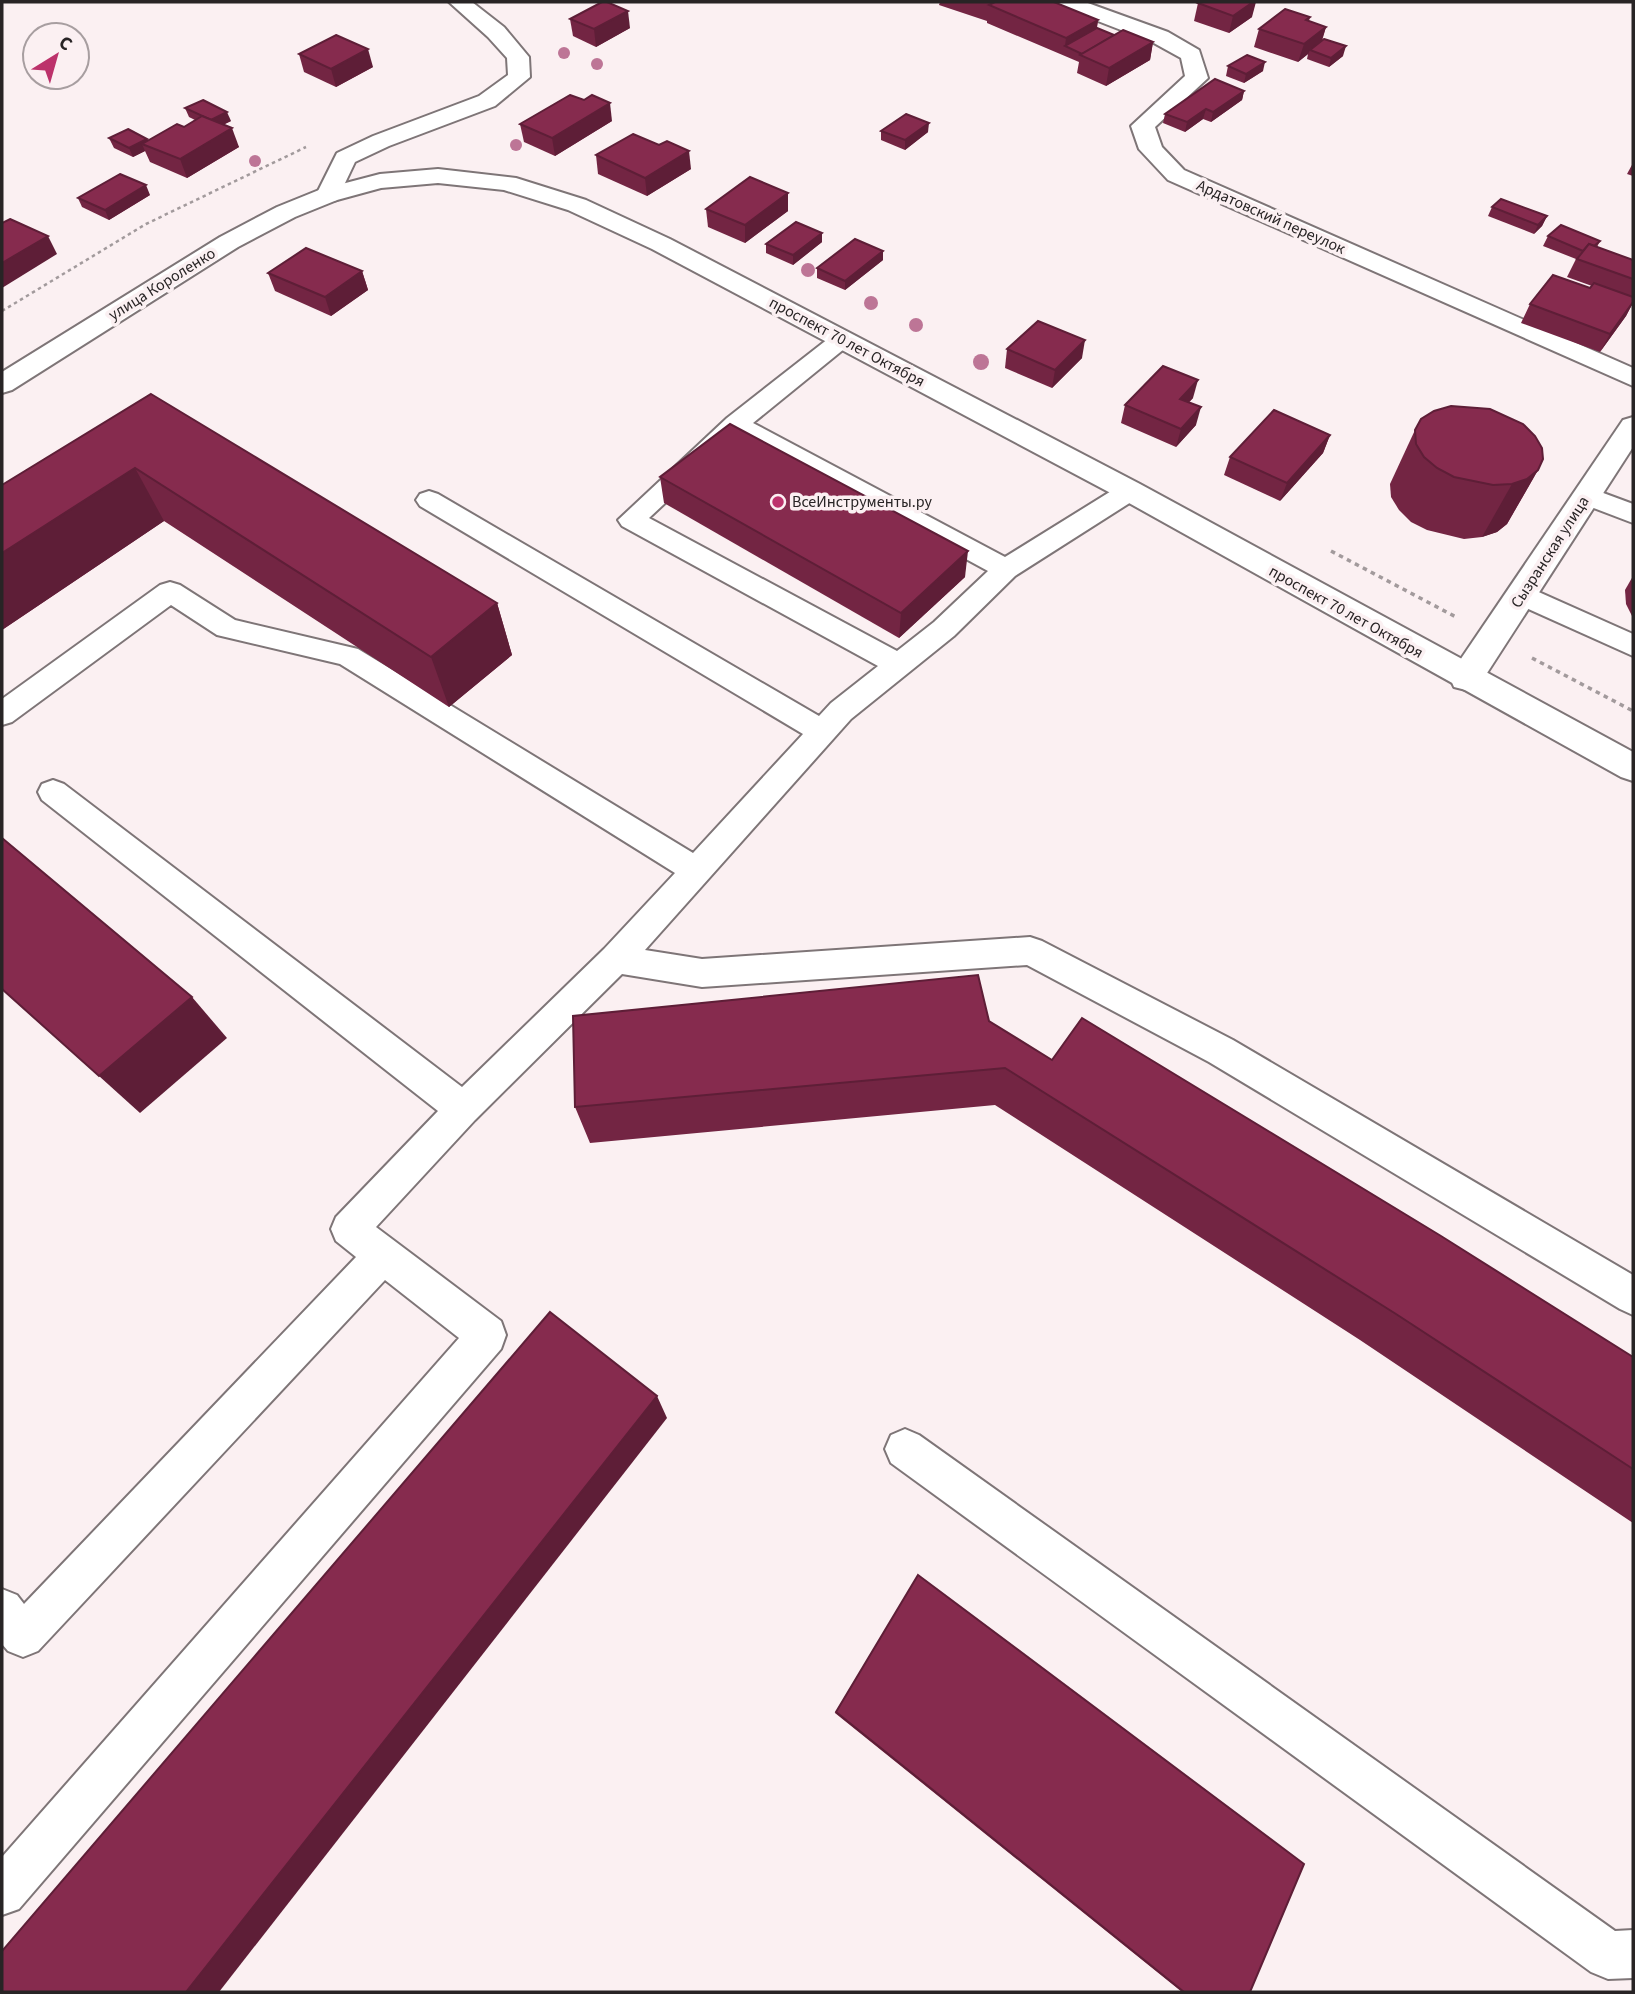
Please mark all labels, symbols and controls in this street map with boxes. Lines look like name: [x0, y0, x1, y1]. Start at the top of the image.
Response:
north arrow: [21, 21, 91, 91]
text: С: [53, 30, 78, 58]
street label: Ардатовский переулок: [1193, 174, 1349, 260]
street label: улица Короленко: [104, 242, 220, 326]
street label: проспект 70 лет Октября: [765, 292, 929, 392]
place label: ВсеИнструменты.ру: [792, 491, 933, 513]
street label: Сызранская улица: [1506, 492, 1594, 612]
marker: ВсеИнструменты.ру: [770, 494, 786, 510]
street label: проспект 70 лет Октября: [1265, 560, 1427, 664]

